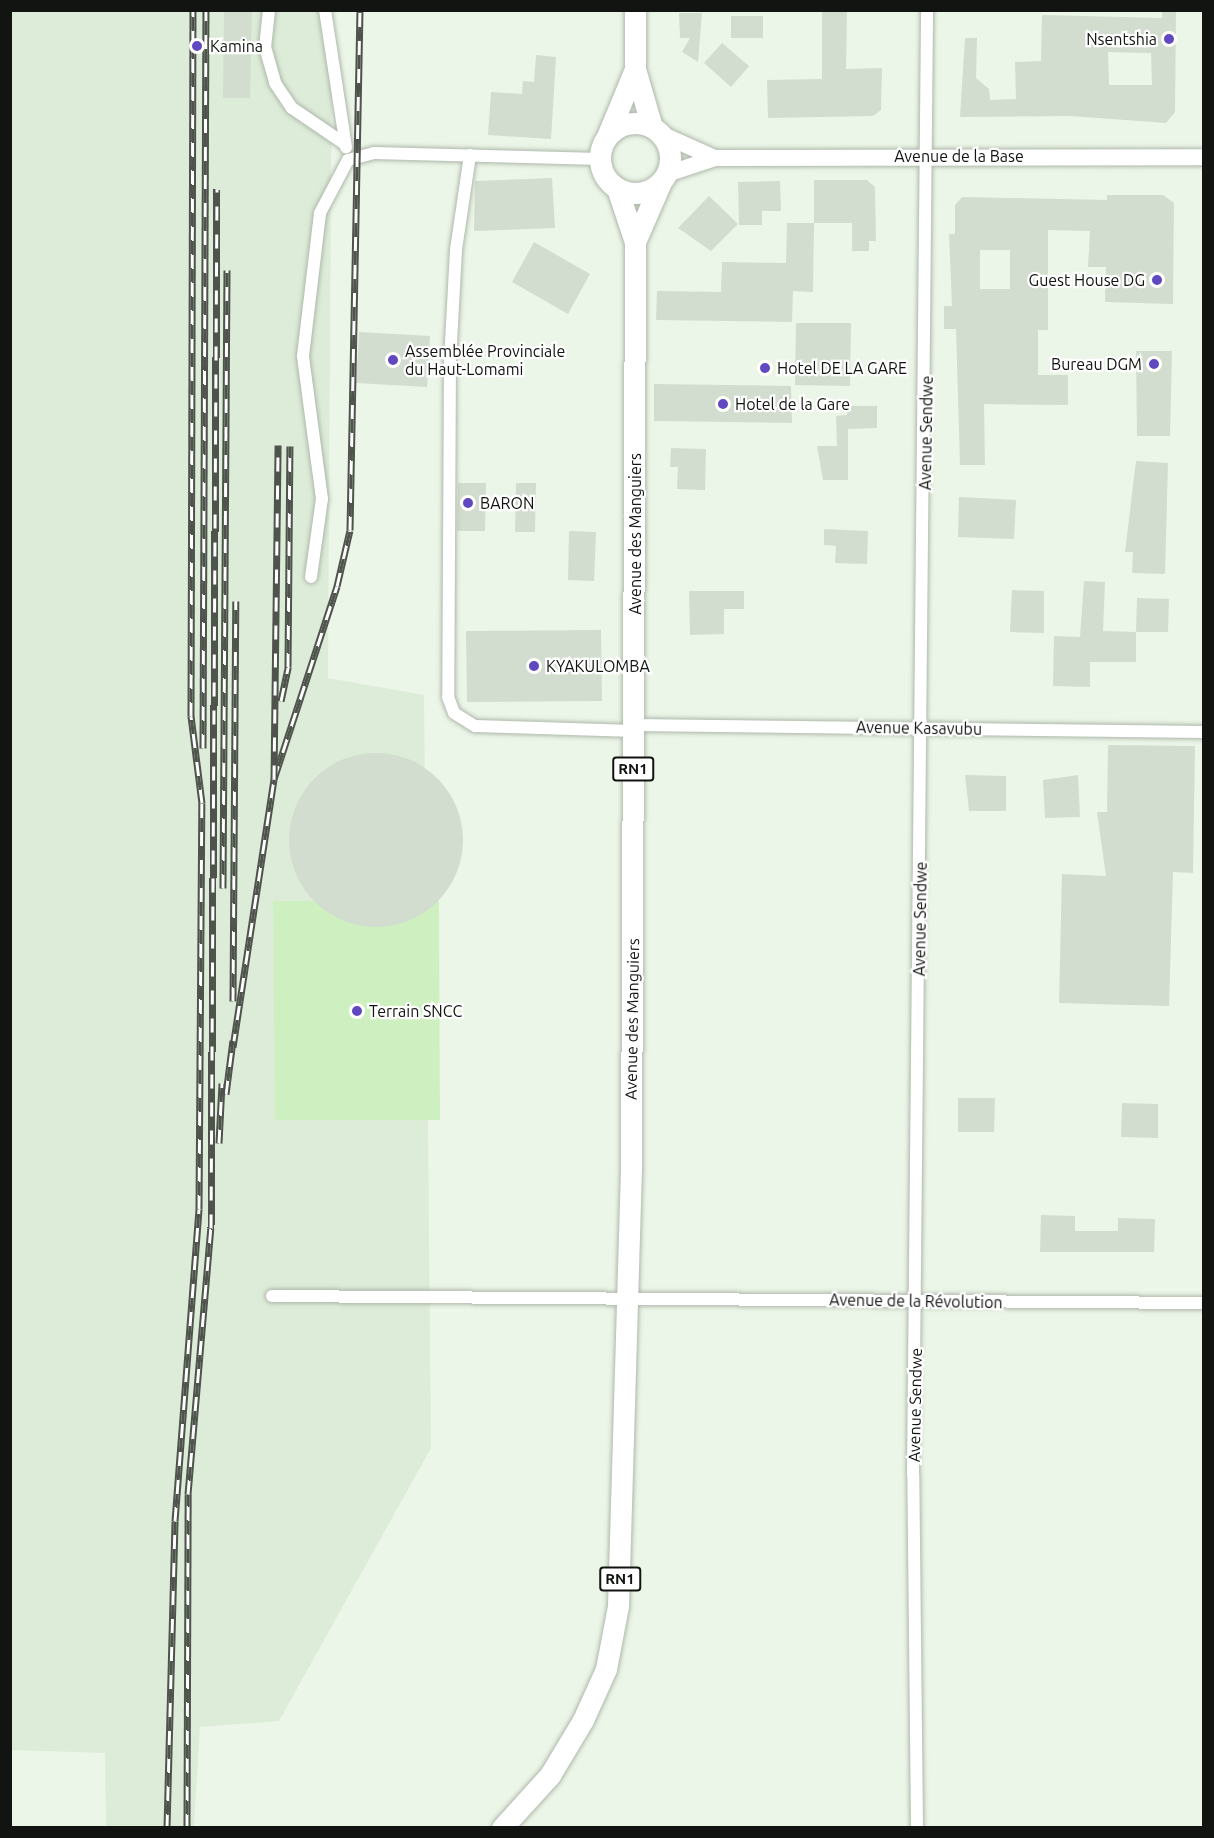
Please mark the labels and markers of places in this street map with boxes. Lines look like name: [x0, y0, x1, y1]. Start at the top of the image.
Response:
place label: Nsentshia: [1086, 29, 1157, 49]
marker: Nsentshia: [1162, 32, 1176, 46]
place label: Kamina: [210, 36, 263, 56]
marker: Kamina: [188, 37, 206, 55]
place label: Guest House DG: [1029, 270, 1145, 290]
marker: Guest House DG: [1150, 273, 1164, 287]
place label: Assemblée Provinciale du Haut-Lomami: [405, 341, 565, 379]
marker: Assemblée Provinciale du Haut-Lomami: [386, 353, 400, 367]
place label: Bureau DGM: [1051, 354, 1142, 374]
marker: Bureau DGM: [1147, 357, 1161, 371]
place label: Hotel DE LA GARE: [777, 358, 907, 378]
marker: Hotel DE LA GARE: [758, 361, 772, 375]
place label: Hotel de la Gare: [735, 394, 850, 414]
marker: Hotel de la Gare: [716, 397, 730, 411]
place label: BARON: [480, 493, 534, 513]
marker: BARON: [461, 496, 475, 510]
place label: KYAKULOMBA: [546, 656, 650, 676]
marker: KYAKULOMBA: [527, 659, 541, 673]
place label: Terrain SNCC: [369, 1001, 462, 1021]
marker: Terrain SNCC: [350, 1004, 364, 1018]

